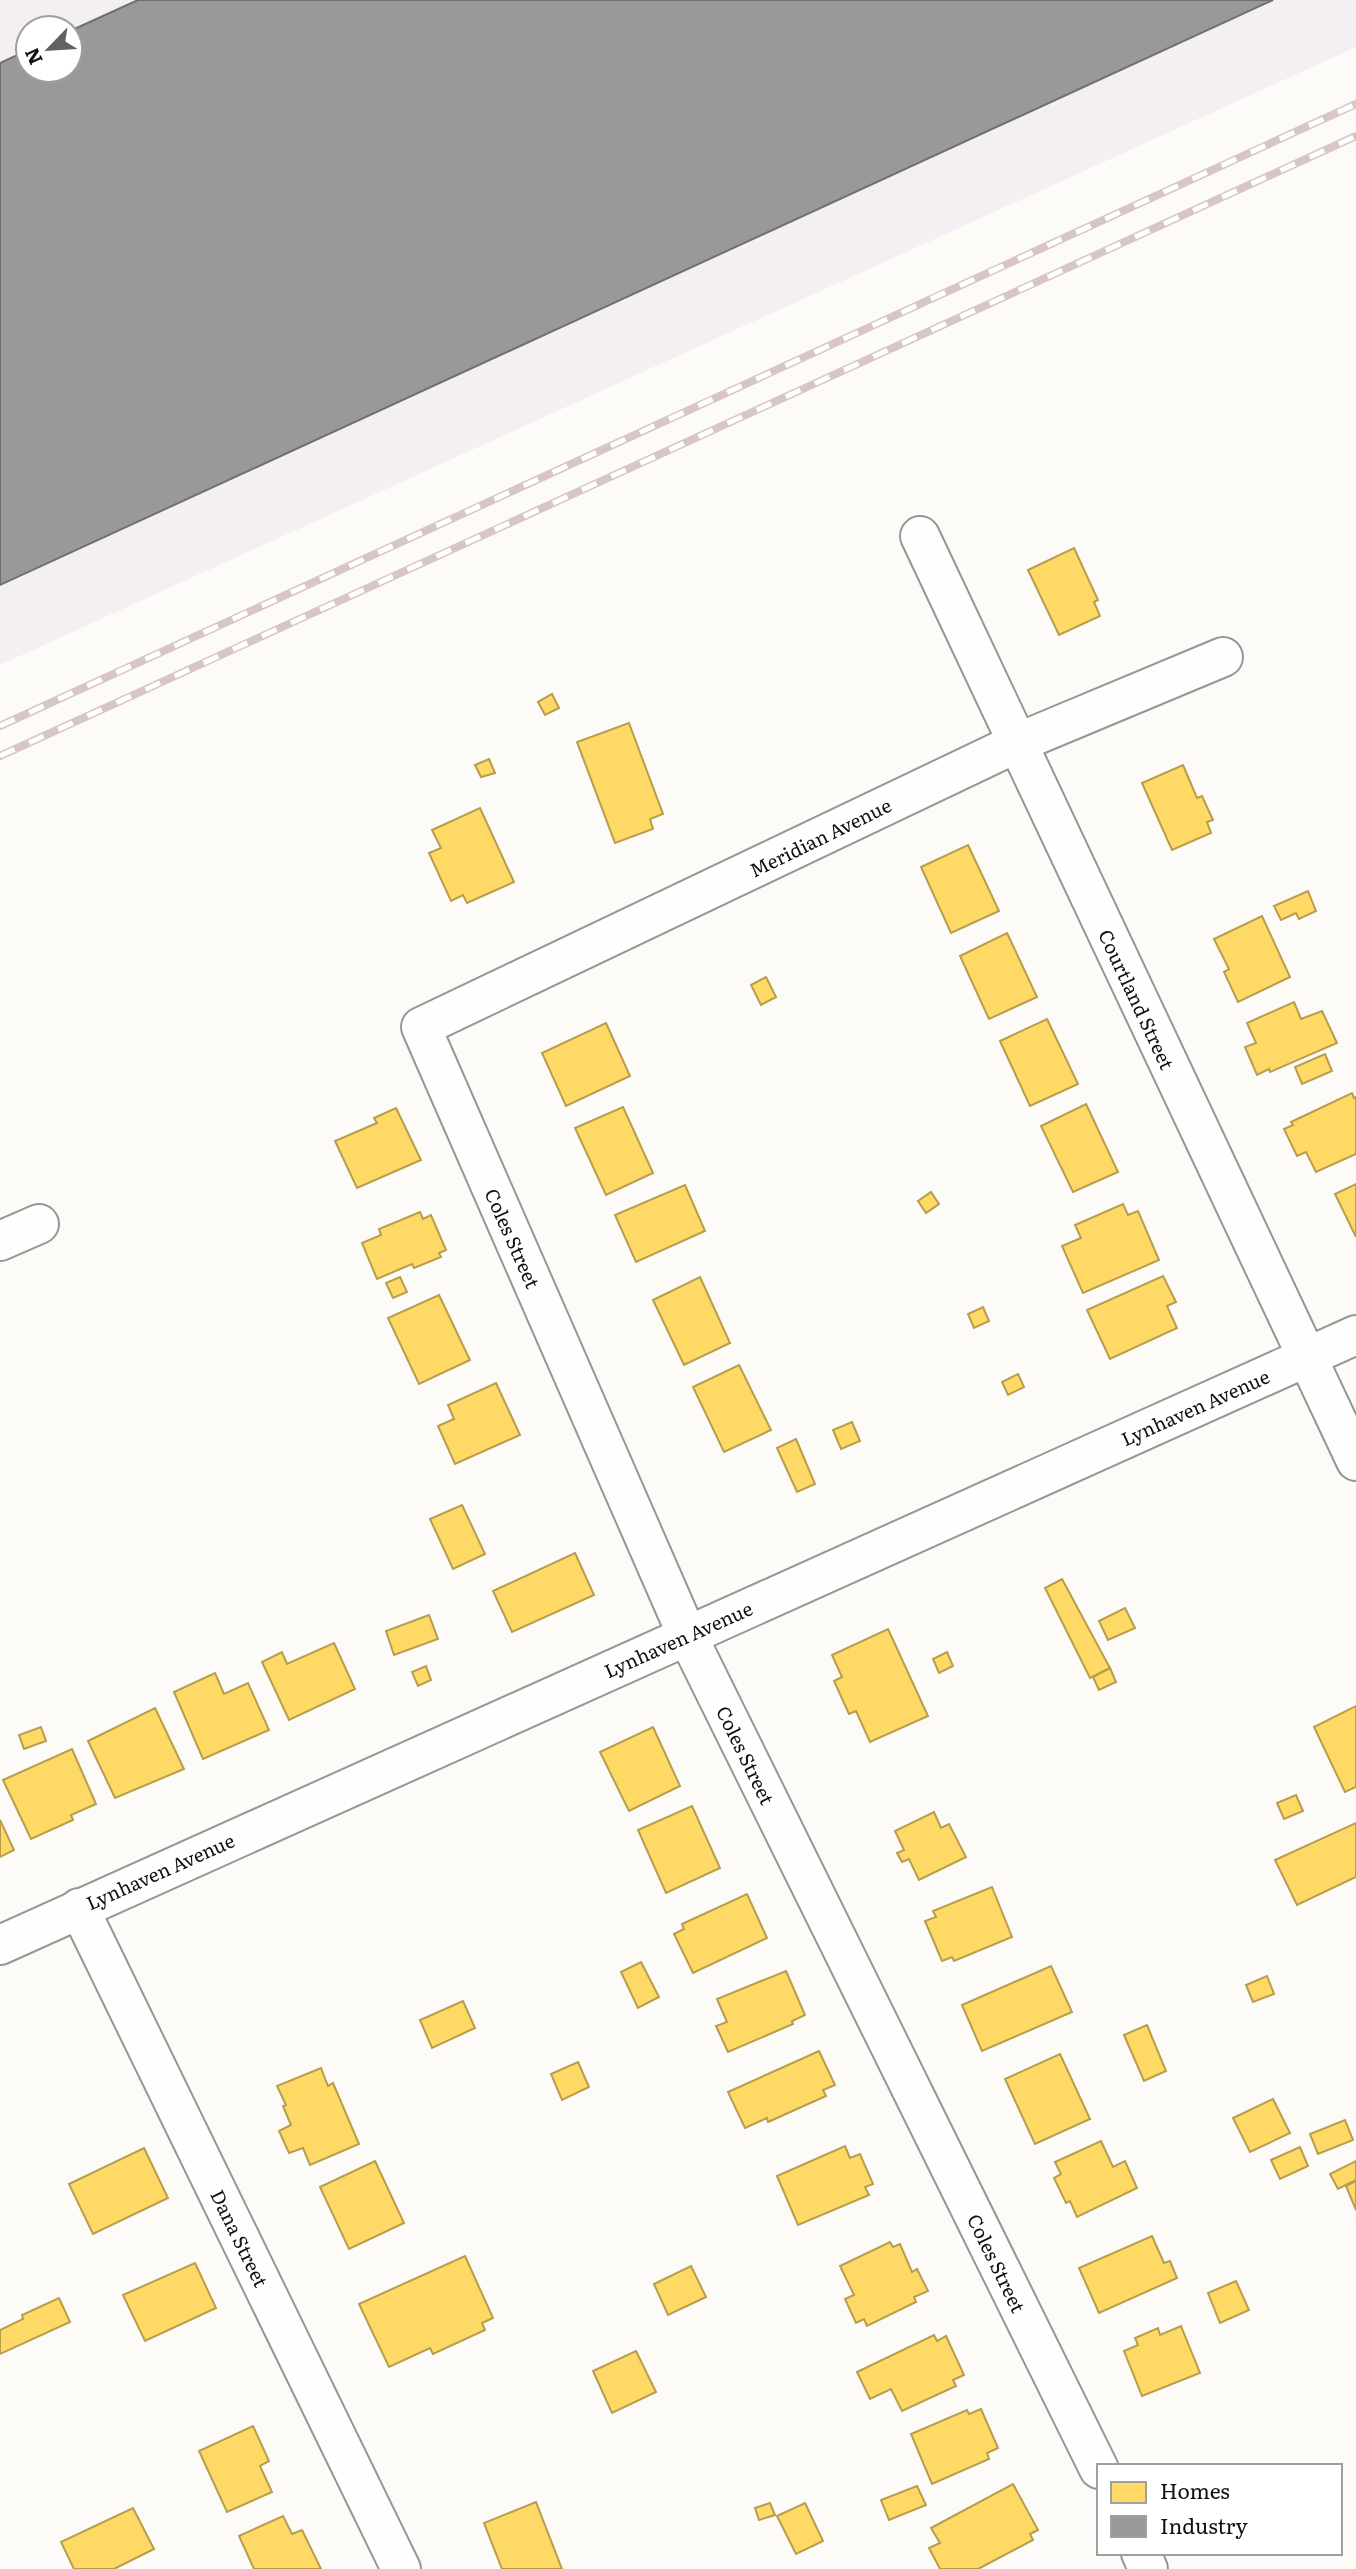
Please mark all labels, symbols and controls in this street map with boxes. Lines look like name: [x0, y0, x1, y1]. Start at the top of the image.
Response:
north arrow: [14, 14, 84, 84]
text: N: [17, 43, 49, 70]
street label: Meridian Avenue: [744, 790, 896, 884]
street label: Courtland Street: [1092, 924, 1182, 1074]
street label: Coles Street: [479, 1184, 548, 1293]
street label: Lynhaven Avenue: [1116, 1362, 1274, 1452]
street label: Lynhaven Avenue: [599, 1594, 757, 1684]
street label: Coles Street: [710, 1701, 782, 1809]
street label: Lynhaven Avenue: [81, 1826, 239, 1916]
street label: Dana Street: [204, 2184, 276, 2292]
street label: Coles Street: [961, 2209, 1033, 2317]
legend: [1097, 2464, 1342, 2555]
text: Homes: [1160, 2474, 1230, 2505]
text: Industry: [1160, 2509, 1248, 2540]

